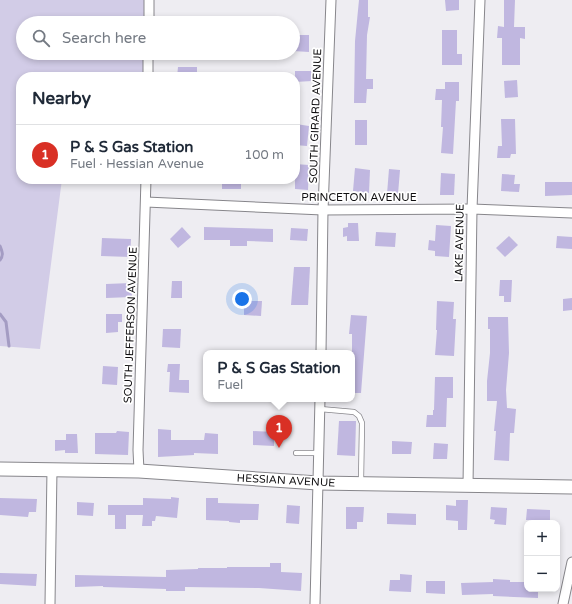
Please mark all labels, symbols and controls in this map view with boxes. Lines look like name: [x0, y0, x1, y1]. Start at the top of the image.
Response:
search box: [16, 16, 300, 60]
icon: search: [30, 27, 52, 49]
text: Search here: [62, 29, 146, 47]
street label: SOUTH GIRARD AVENUE: [307, 48, 324, 184]
text: Nearby: [32, 88, 91, 109]
text: P & S Gas Station: [70, 138, 194, 156]
text: 1: [41, 147, 49, 163]
text: 100 m: [244, 147, 284, 163]
text: Fuel · Hessian Avenue: [70, 156, 204, 172]
street label: PRINCETON AVENUE: [301, 191, 417, 204]
street label: LAKE AVENUE: [452, 204, 467, 282]
street label: SOUTH JEFFERSON AVENUE: [121, 247, 140, 403]
your location: [232, 289, 252, 309]
popup: [203, 350, 355, 402]
text: P & S Gas Station: [217, 359, 341, 377]
text: Fuel: [217, 377, 243, 393]
pin: 1: [266, 415, 292, 448]
street label: HESSIAN AVENUE: [236, 471, 335, 490]
map controls: [524, 520, 560, 592]
button: +: [524, 520, 560, 556]
button: −: [524, 556, 560, 592]

